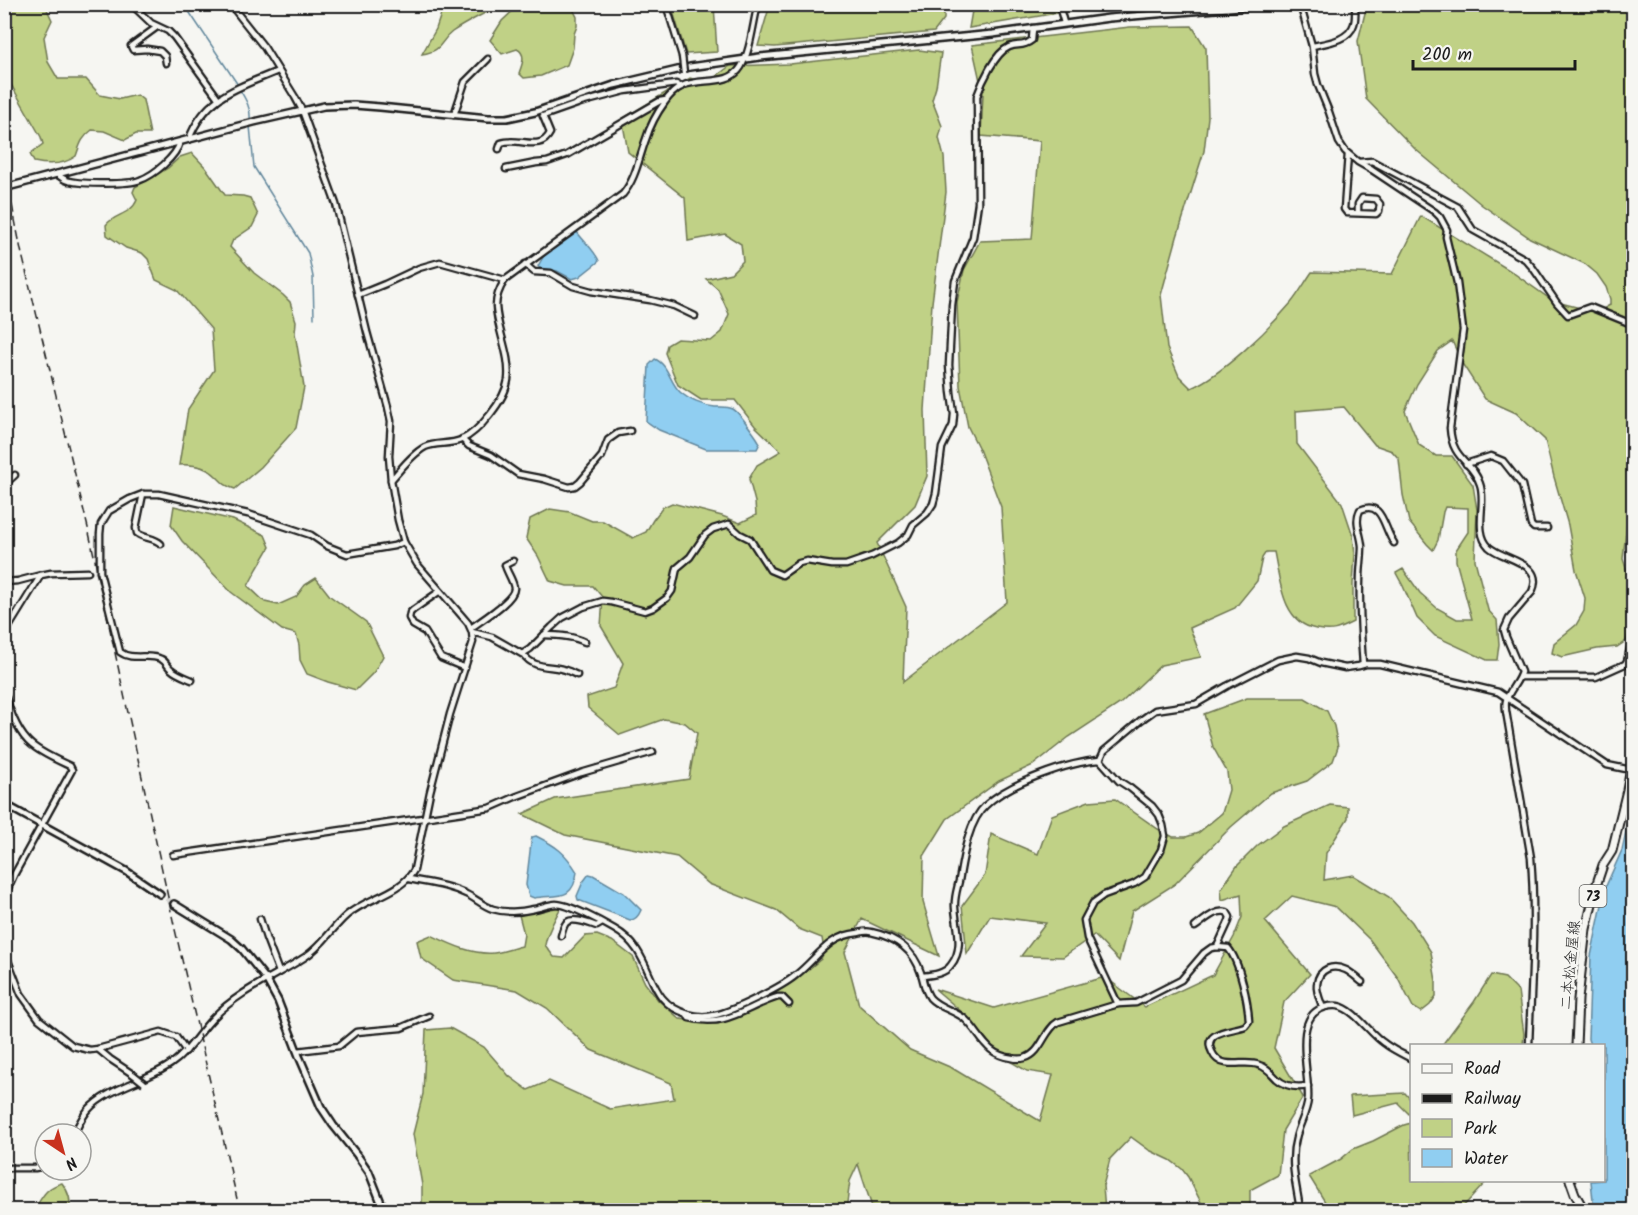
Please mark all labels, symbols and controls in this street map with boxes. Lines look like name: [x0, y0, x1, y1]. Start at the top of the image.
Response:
scale bar: [1413, 33, 1575, 71]
text: 200 m: [1422, 41, 1472, 70]
road number: 73: [1580, 885, 1606, 907]
street label: 二本松金屋線: [1554, 919, 1588, 1011]
legend: [1410, 1044, 1605, 1182]
text: Road: [1464, 1055, 1501, 1084]
text: Railway: [1464, 1085, 1521, 1114]
text: Park: [1464, 1115, 1497, 1144]
north arrow: [33, 1122, 93, 1182]
text: Water: [1464, 1145, 1509, 1174]
text: N: [59, 1150, 82, 1176]

